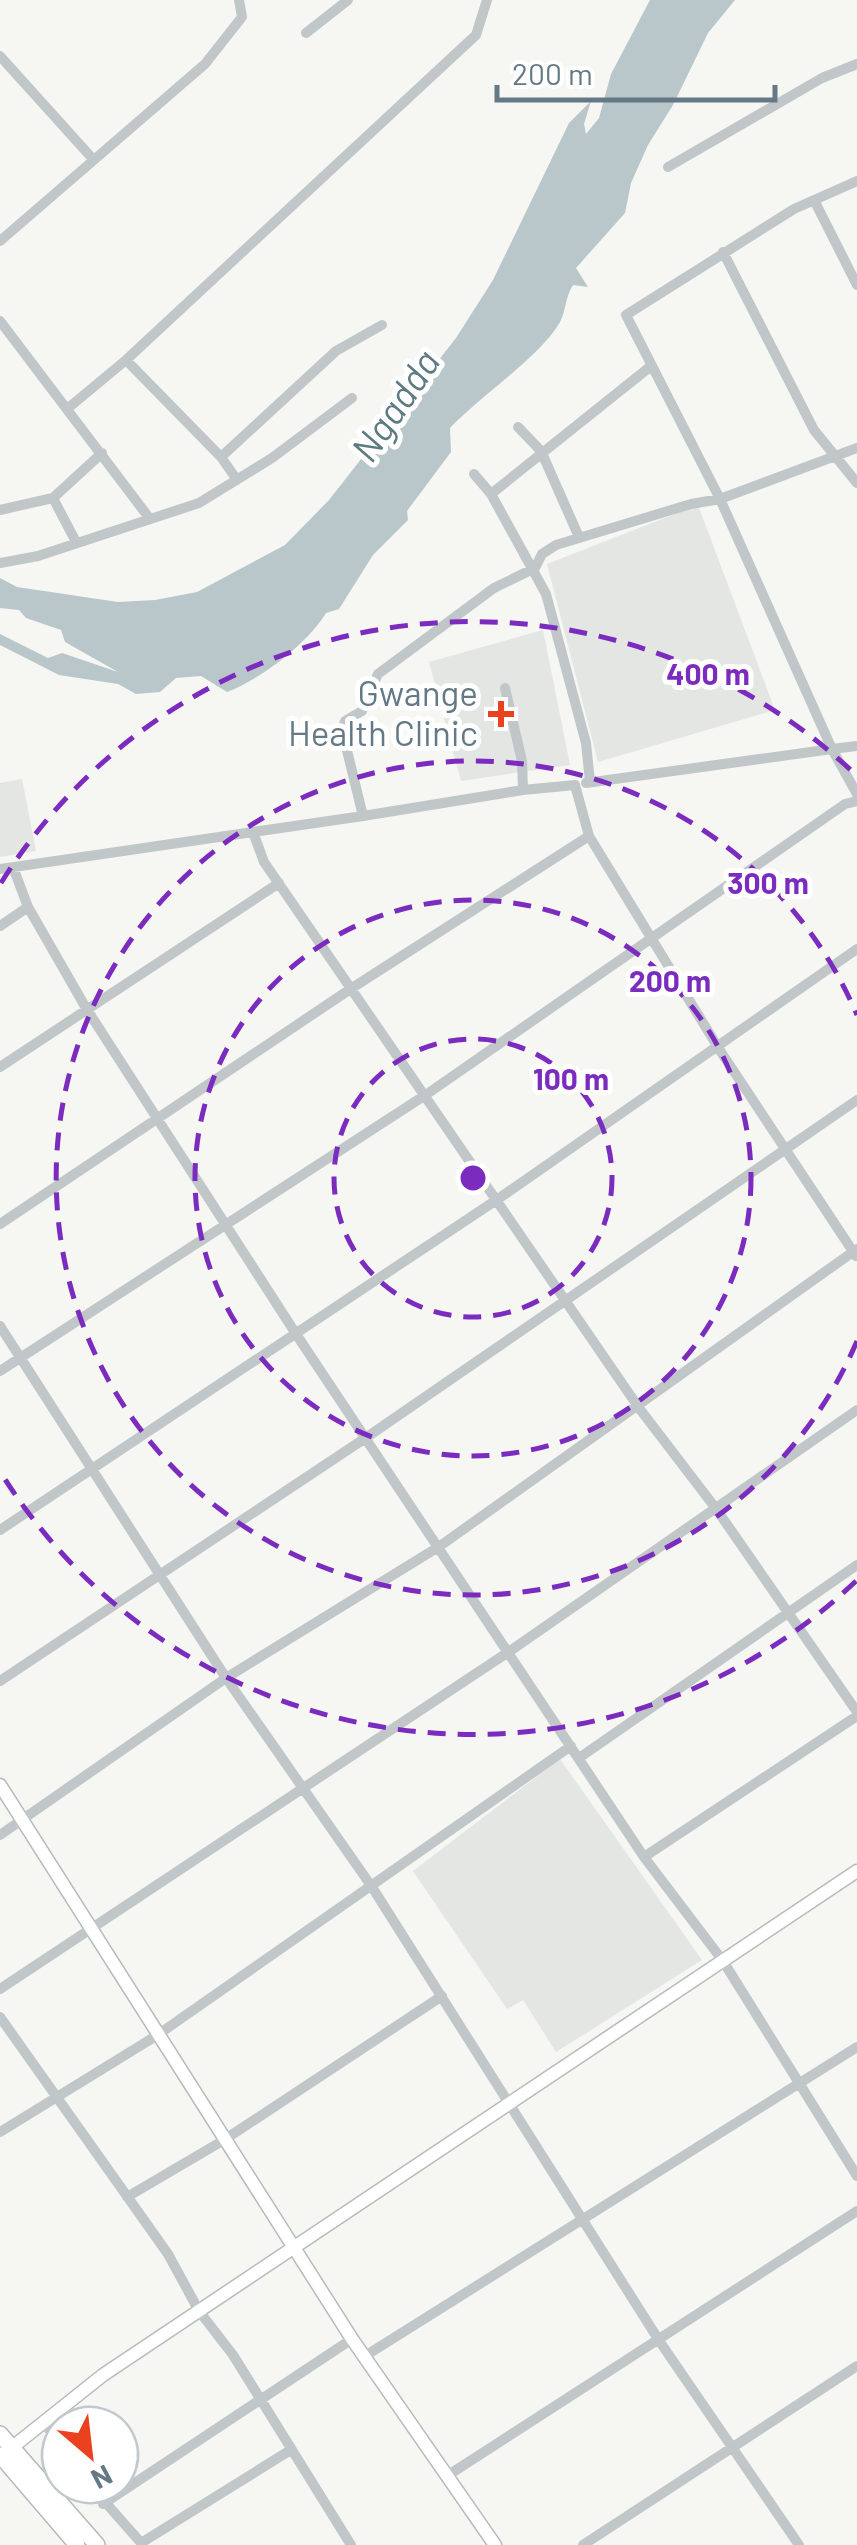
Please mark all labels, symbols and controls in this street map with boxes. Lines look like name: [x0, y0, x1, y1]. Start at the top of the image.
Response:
scale bar: [497, 40, 774, 102]
text: 200 m: [512, 55, 593, 91]
water label: Ngadda: [340, 340, 448, 470]
text: 400 m: [666, 655, 750, 691]
place label: Gwange Health Clinic: [288, 671, 478, 753]
marker: Gwange Health Clinic: [488, 701, 514, 727]
text: 300 m: [727, 864, 809, 900]
text: 200 m: [629, 962, 711, 998]
text: 100 m: [533, 1060, 609, 1096]
centre of rings: [455, 1160, 491, 1196]
north arrow: [40, 2405, 140, 2505]
text: N: [86, 2459, 118, 2497]

